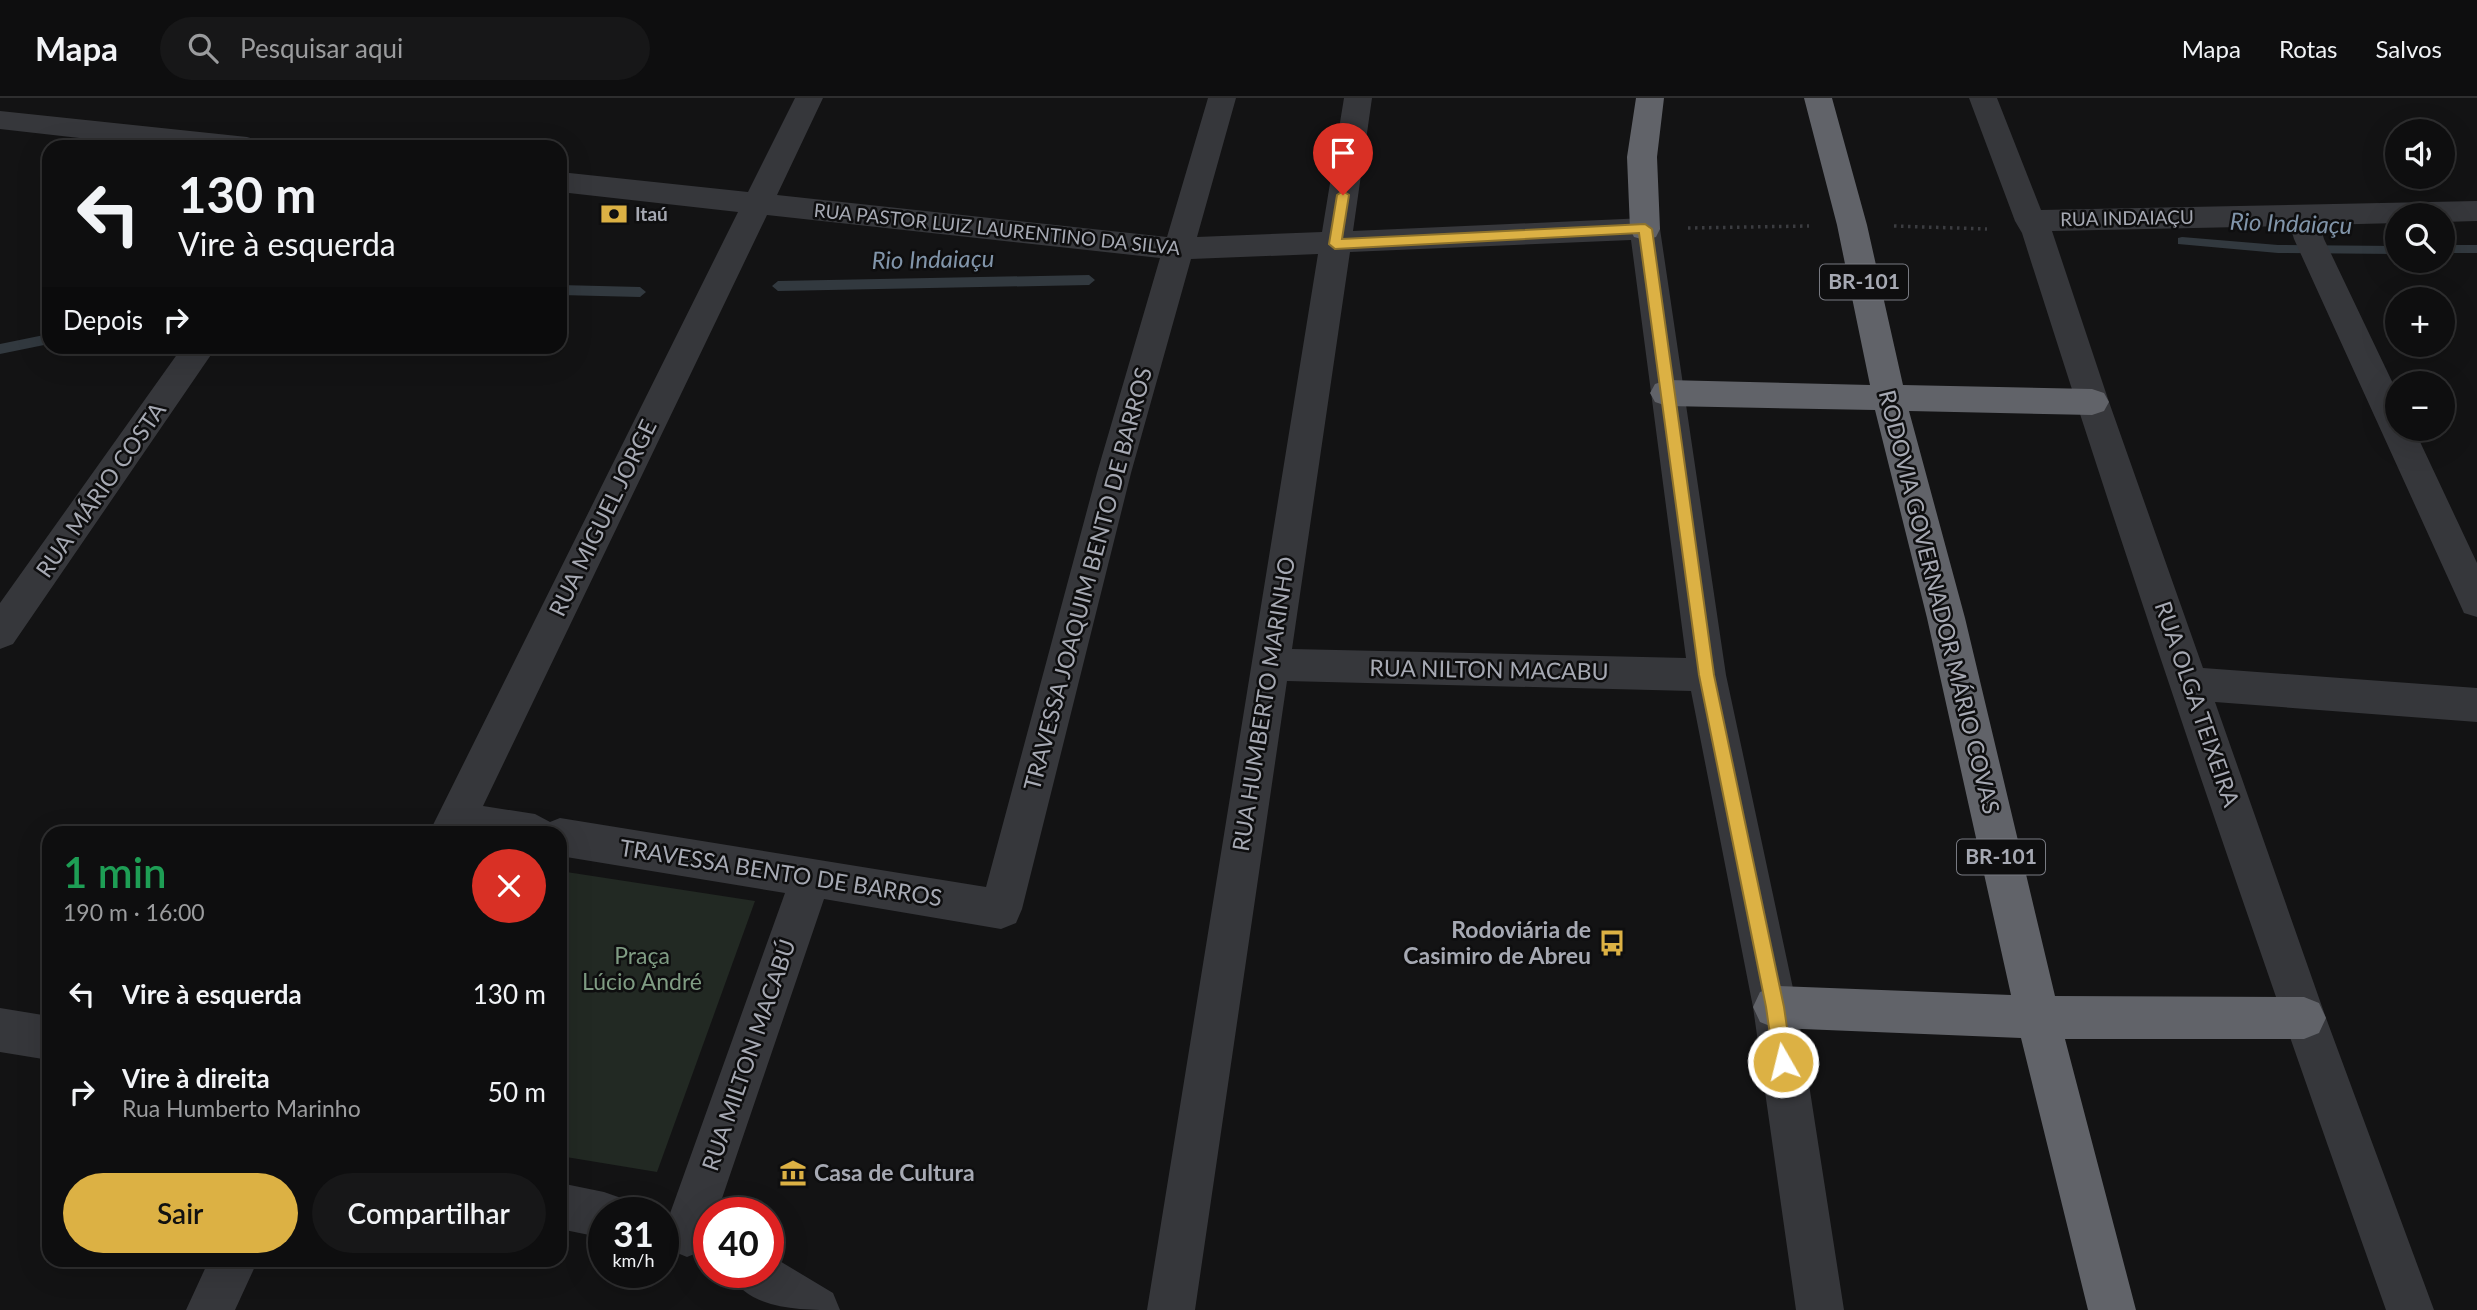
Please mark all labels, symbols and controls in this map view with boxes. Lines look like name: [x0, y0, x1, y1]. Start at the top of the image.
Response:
search box: [160, 17, 650, 80]
text: Mapa: [35, 28, 118, 68]
icon: search: [184, 29, 222, 67]
text: Pesquisar aqui: [240, 32, 403, 64]
text: Mapa: [2182, 34, 2241, 63]
text: Rotas: [2279, 34, 2338, 63]
text: Salvos: [2376, 34, 2442, 63]
map controls: [2385, 119, 2455, 441]
button: sound: [2385, 119, 2455, 189]
pin: [1313, 123, 1373, 195]
icon: arrive: [1324, 134, 1362, 172]
text: 130 m: [178, 165, 316, 223]
icon: left: [63, 168, 154, 259]
street label: RUA PASTOR LUIZ LAURENTINO DA SILVA: [813, 198, 1181, 259]
bank icon: Itaú: [599, 199, 629, 229]
place label: Itaú: [635, 202, 668, 225]
button: search: [2385, 203, 2455, 273]
street label: RUA INDAIAÇU: [2060, 205, 2194, 230]
water label: Rio Indaiaçu: [2229, 206, 2353, 239]
text: Vire à esquerda: [178, 224, 396, 263]
water label: Rio Indaiaçu: [871, 243, 995, 274]
road number: BR-101: [1820, 264, 1908, 300]
button: +: [2385, 287, 2455, 357]
icon: right: [157, 301, 195, 339]
text: Depois: [63, 304, 143, 336]
street label: TRAVESSA JOAQUIM BENTO DE BARROS: [1017, 364, 1157, 793]
button: −: [2385, 371, 2455, 441]
street label: RODOVIA GOVERNADOR MÁRIO COVAS: [1874, 387, 2006, 816]
street label: RUA MÁRIO COSTA: [29, 396, 171, 582]
street label: RUA MIGUEL JORGE: [542, 415, 662, 620]
street label: RUA HUMBERTO MARINHO: [1226, 555, 1300, 853]
street label: RUA OLGA TEIXEIRA: [2150, 597, 2246, 811]
street label: RUA NILTON MACABU: [1369, 653, 1609, 685]
street label: TRAVESSA BENTO DE BARROS: [618, 833, 944, 911]
road number: BR-101: [1957, 840, 2045, 874]
text: 1 min: [63, 847, 167, 897]
button: close: [472, 849, 546, 923]
text: 190 m · 16:00: [63, 898, 205, 926]
place label: Rodoviária de Casimiro de Abreu: [1403, 915, 1591, 969]
bus stop icon: Rodoviária de Casimiro de Abreu: [1597, 928, 1627, 958]
street label: RUA MILTON MACABÚ: [695, 935, 801, 1174]
park label: Praça Lúcio André: [582, 941, 702, 995]
icon: left: [63, 975, 101, 1013]
text: Vire à esquerda: [122, 978, 302, 1010]
text: 130 m: [473, 978, 546, 1010]
position arrow: [1746, 1025, 1820, 1099]
text: Vire à direita: [122, 1062, 270, 1094]
icon: right: [63, 1073, 101, 1111]
text: 50 m: [488, 1076, 546, 1108]
text: Rua Humberto Marinho: [122, 1094, 361, 1122]
museum icon: Casa de Cultura: [778, 1158, 808, 1188]
place label: Casa de Cultura: [814, 1158, 975, 1186]
button: Sair: [63, 1173, 298, 1253]
button: Compartilhar: [312, 1173, 546, 1253]
speed limit sign: 40: [693, 1197, 784, 1288]
text: 31: [613, 1212, 654, 1254]
text: km/h: [612, 1249, 655, 1271]

